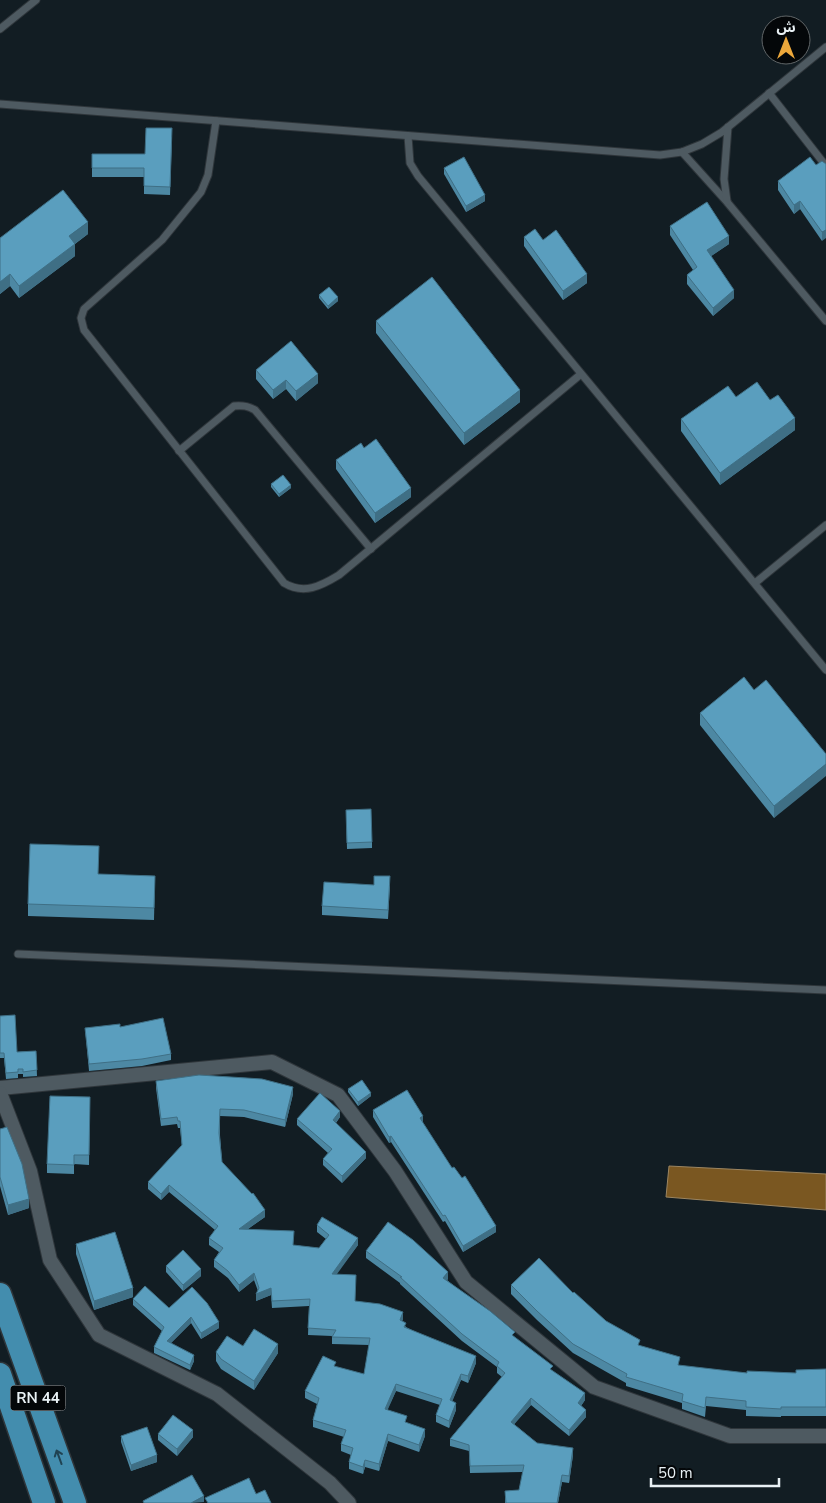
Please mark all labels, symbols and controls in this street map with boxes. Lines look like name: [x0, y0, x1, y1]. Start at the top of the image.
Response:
north arrow: [761, 15, 811, 65]
text: ش: [776, 18, 796, 37]
road number: RN 44: [10, 1386, 66, 1410]
one-way arrow: [54, 1450, 63, 1465]
scale bar: [651, 1456, 778, 1488]
text: 50 m: [658, 1463, 693, 1483]

